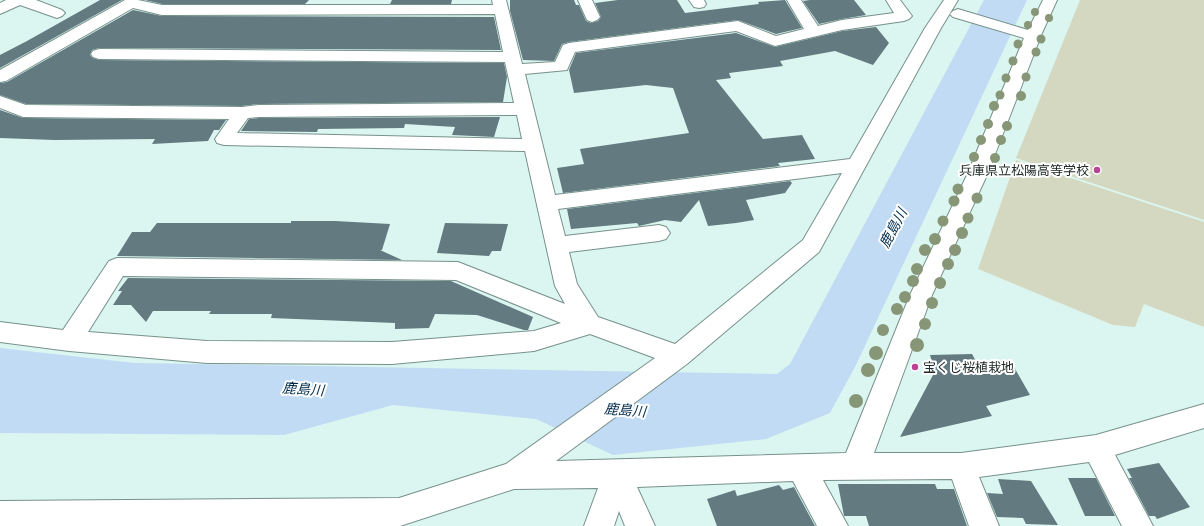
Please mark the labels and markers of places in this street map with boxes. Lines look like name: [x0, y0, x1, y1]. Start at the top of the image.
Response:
place label: 兵庫県立松陽高等学校: [959, 163, 1089, 179]
marker: 兵庫県立松陽高等学校: [1092, 165, 1102, 175]
place label: 宝くじ桜植栽地: [923, 360, 1014, 376]
marker: 宝くじ桜植栽地: [910, 362, 920, 372]

